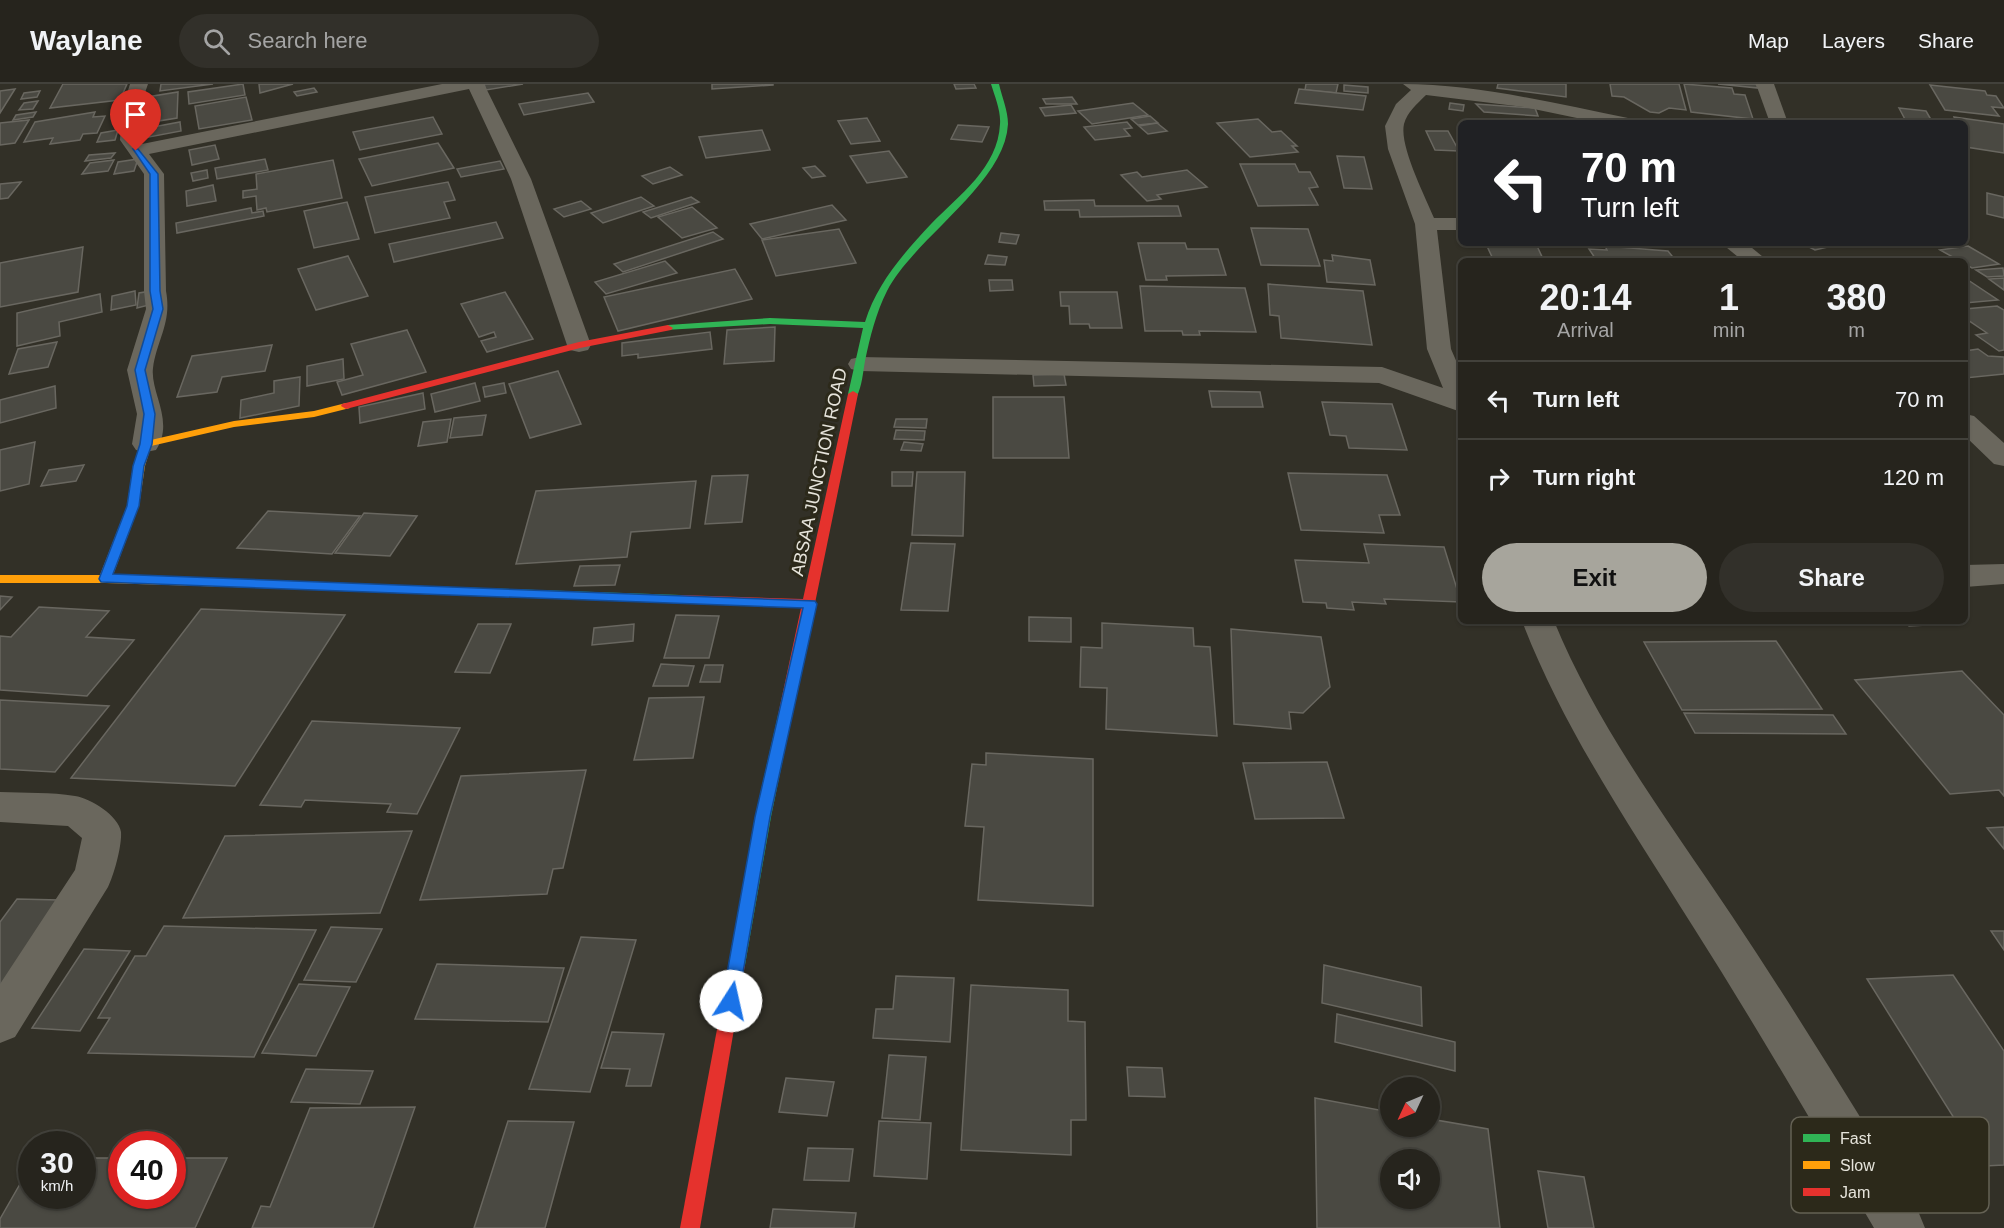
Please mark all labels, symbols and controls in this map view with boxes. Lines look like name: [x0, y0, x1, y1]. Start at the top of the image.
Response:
search box: [179, 14, 599, 68]
text: Waylane: [30, 25, 143, 56]
icon: search: [200, 25, 233, 58]
text: Search here: [248, 28, 367, 53]
text: Map: [1748, 29, 1789, 52]
text: Layers: [1822, 29, 1885, 52]
text: Share: [1918, 29, 1974, 52]
pin: [110, 89, 161, 151]
icon: arrive: [119, 98, 152, 131]
icon: left: [1482, 144, 1560, 222]
text: 70 m: [1581, 144, 1677, 191]
text: Turn left: [1581, 193, 1679, 223]
text: 20:14: [1539, 277, 1631, 318]
text: 1: [1719, 277, 1739, 318]
text: 380: [1826, 277, 1887, 318]
text: Arrival: [1557, 319, 1614, 341]
text: min: [1713, 319, 1745, 341]
text: m: [1848, 319, 1865, 341]
street label: ABSAA JUNCTION ROAD: [787, 366, 851, 578]
icon: left: [1482, 384, 1515, 417]
text: Turn left: [1533, 387, 1619, 412]
text: 70 m: [1895, 387, 1944, 412]
icon: right: [1482, 462, 1515, 495]
text: Turn right: [1533, 465, 1635, 490]
text: 120 m: [1883, 465, 1944, 490]
button: Exit: [1482, 543, 1707, 612]
button: Share: [1719, 543, 1944, 612]
position arrow: [699, 969, 763, 1033]
north arrow: [1380, 1077, 1440, 1137]
map controls: [1380, 1077, 1440, 1209]
legend: [1791, 1117, 1989, 1213]
text: Fast: [1840, 1130, 1872, 1147]
speed limit sign: 40: [108, 1131, 186, 1209]
text: 30: [40, 1146, 74, 1179]
button: sound: [1380, 1149, 1440, 1209]
text: Slow: [1840, 1157, 1875, 1174]
text: km/h: [41, 1177, 73, 1194]
text: Jam: [1840, 1184, 1870, 1201]

